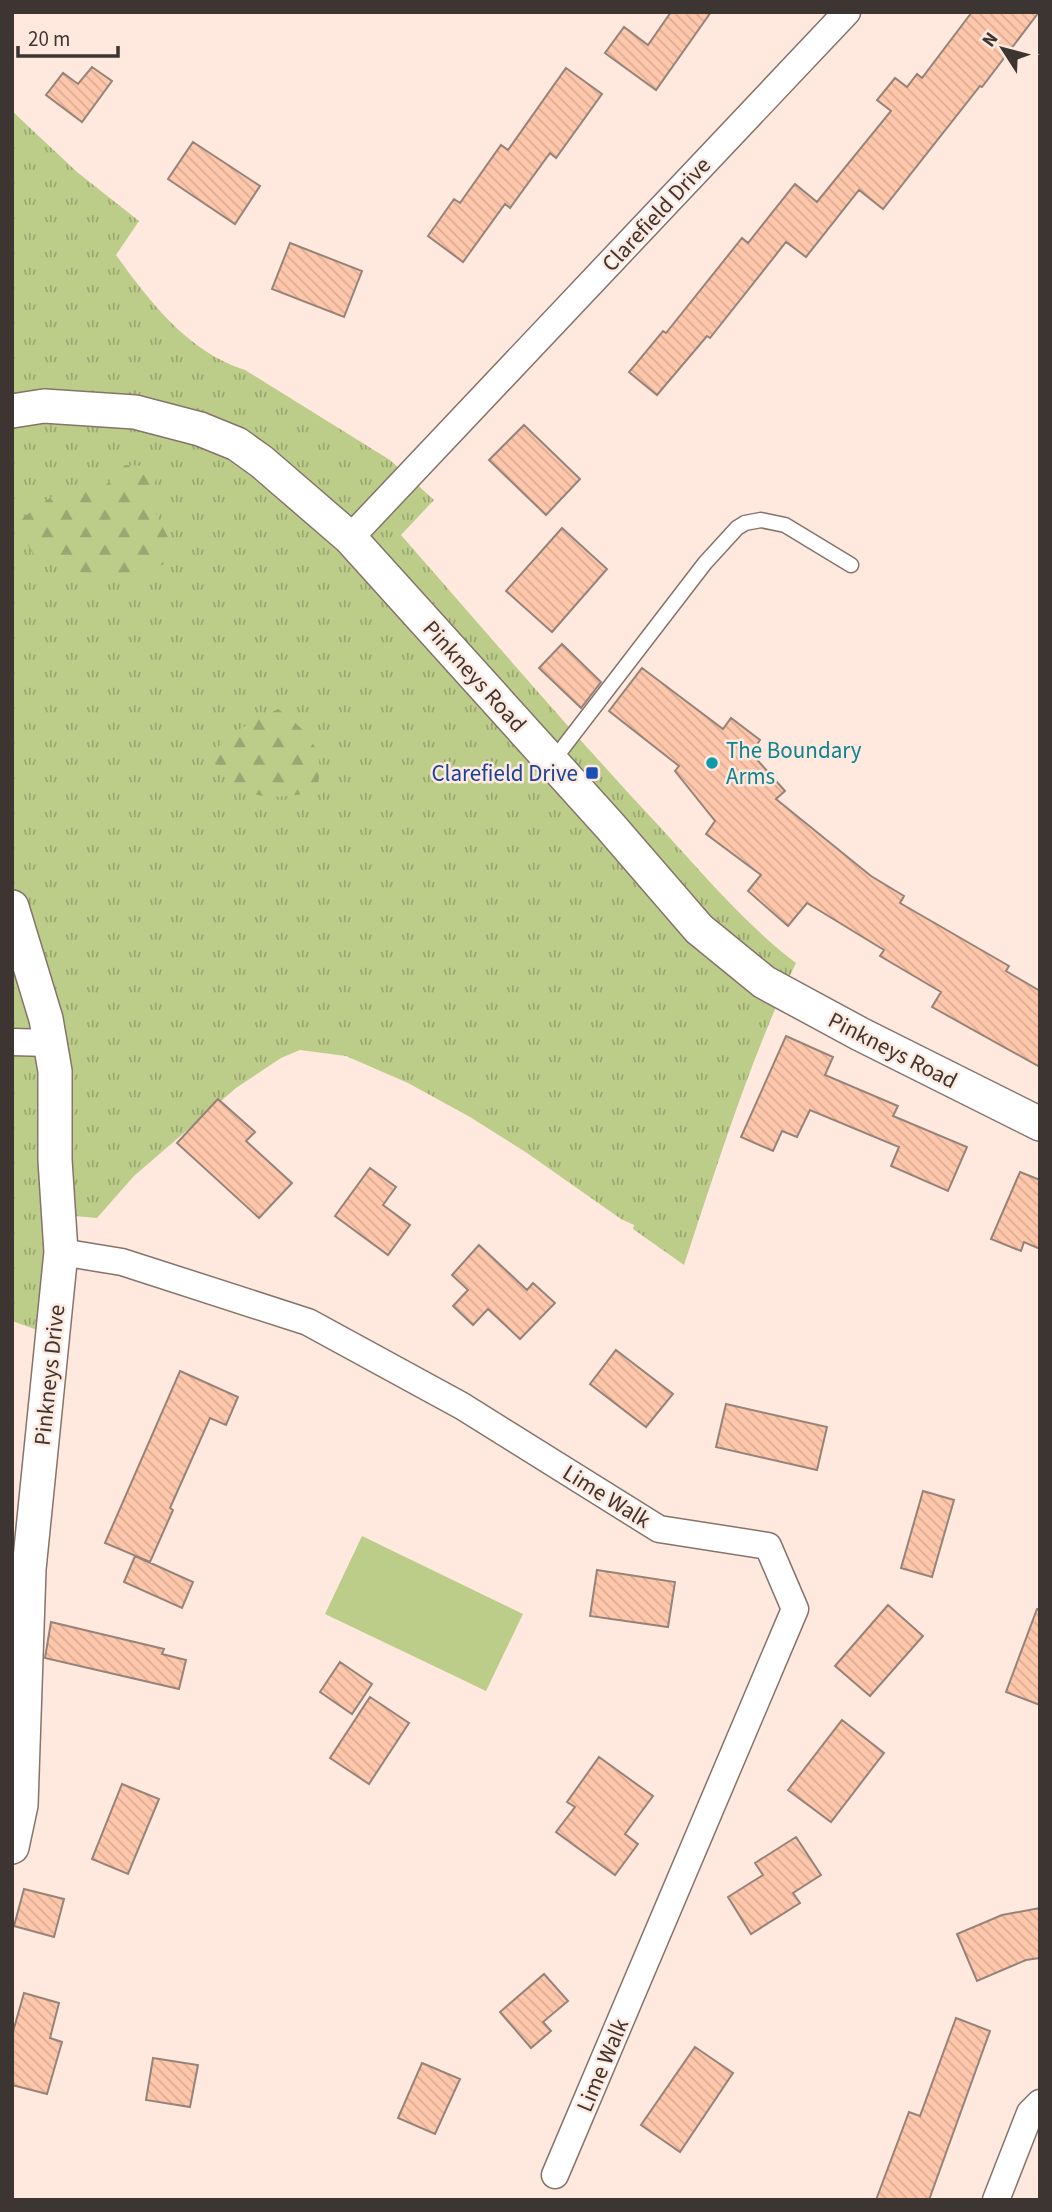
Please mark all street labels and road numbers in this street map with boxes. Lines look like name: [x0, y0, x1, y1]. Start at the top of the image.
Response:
street label: Clarefield Drive: [594, 149, 718, 279]
street label: Pinkneys Road: [415, 613, 534, 740]
street label: Pinkneys Road: [822, 1004, 963, 1097]
street label: Pinkneys Drive: [26, 1303, 73, 1447]
street label: Lime Walk: [556, 1456, 658, 1537]
street label: Lime Walk: [568, 2013, 637, 2117]

